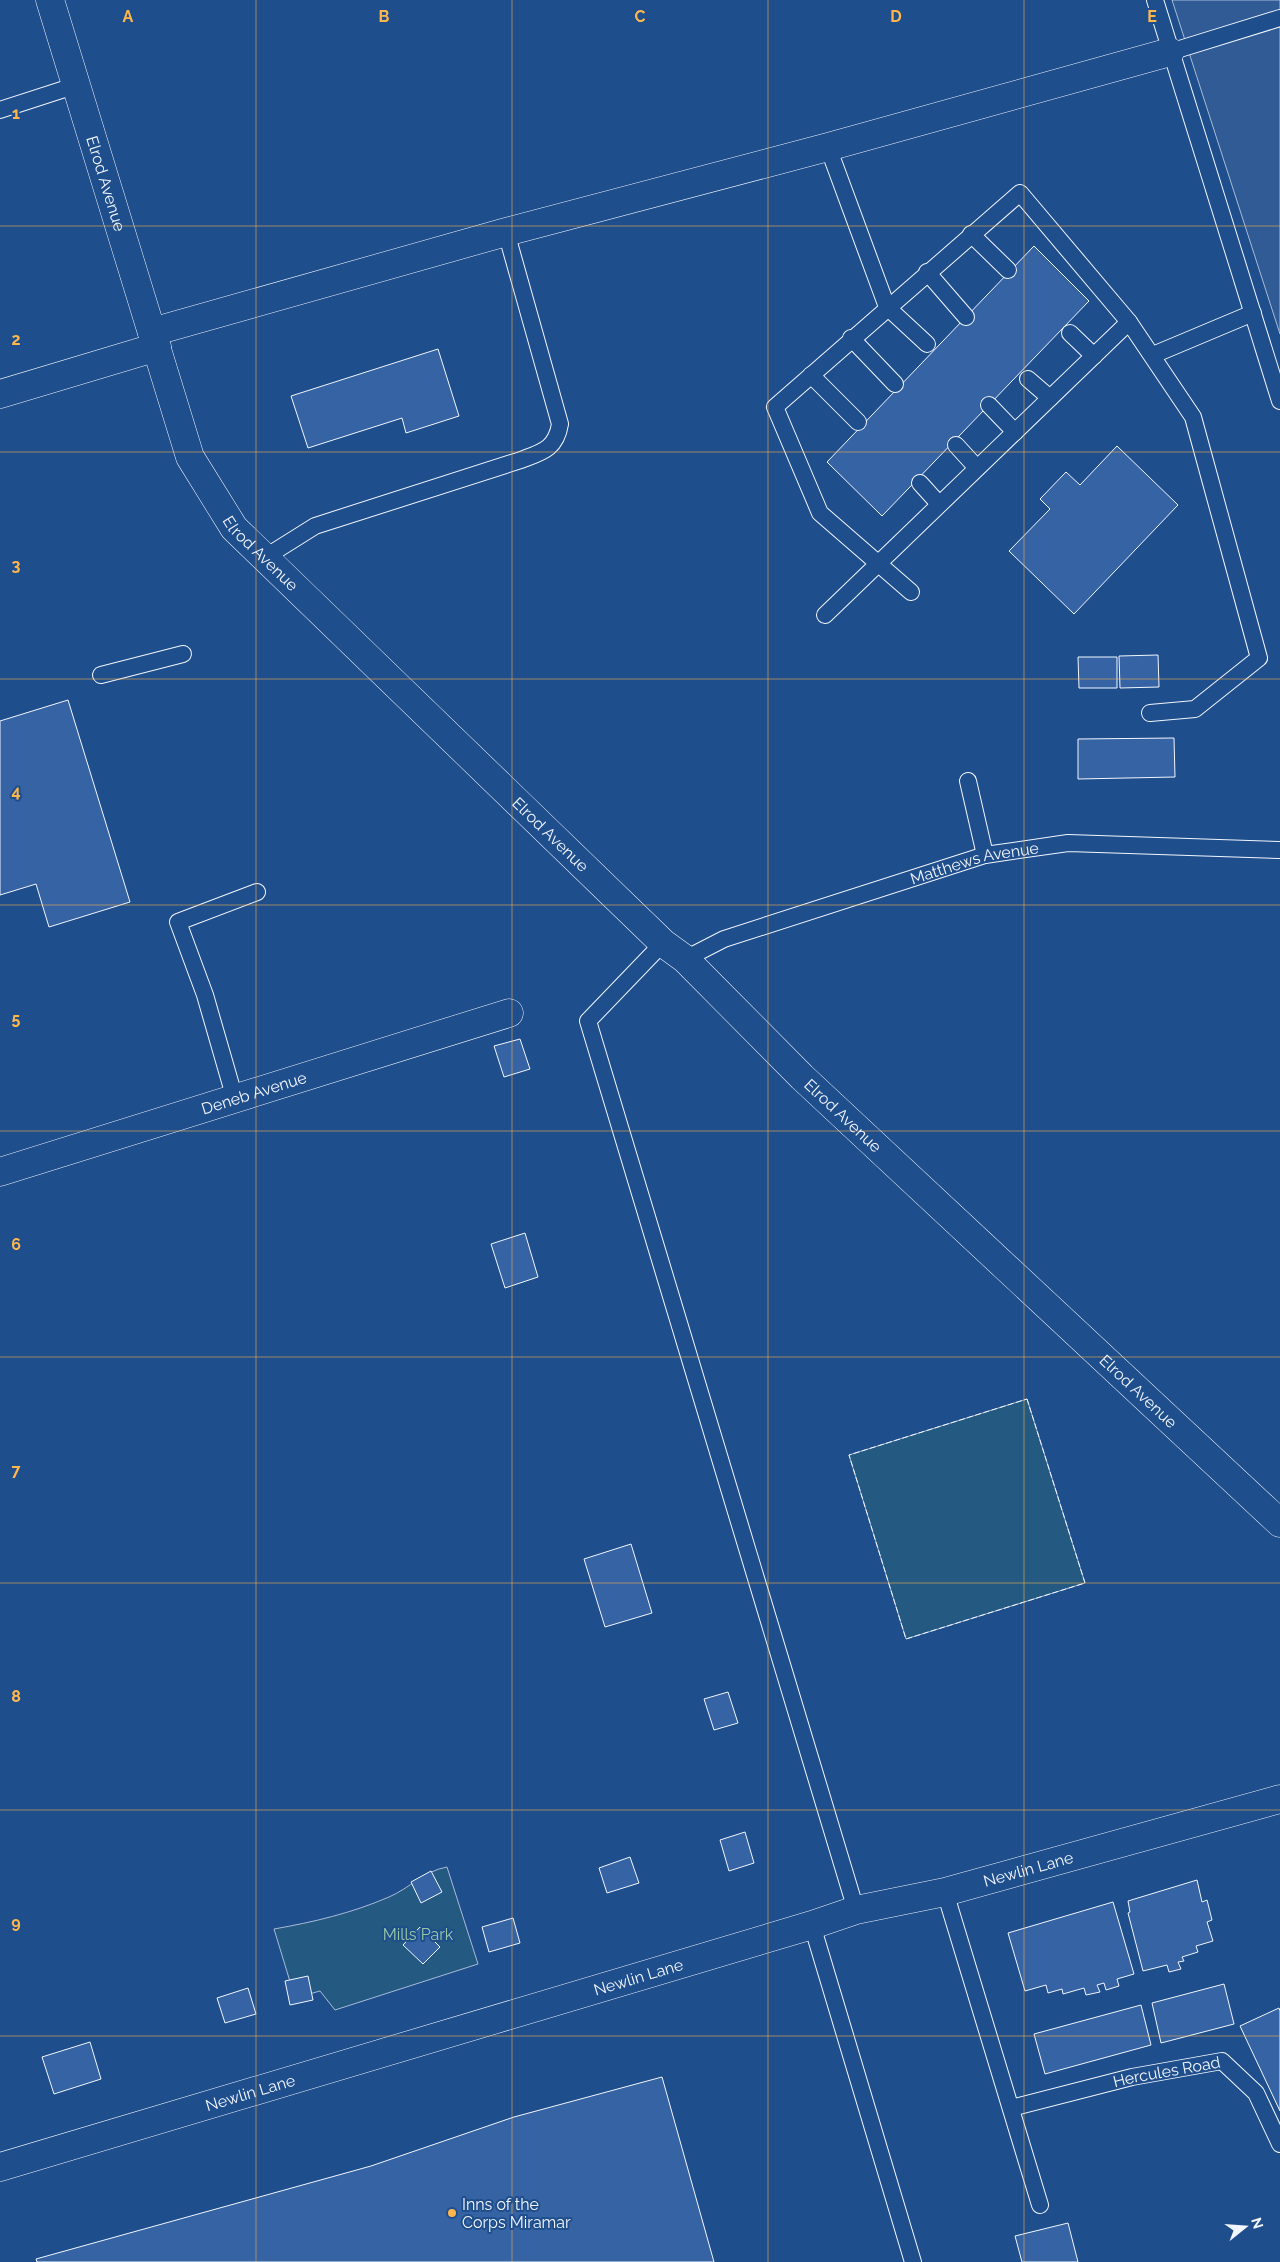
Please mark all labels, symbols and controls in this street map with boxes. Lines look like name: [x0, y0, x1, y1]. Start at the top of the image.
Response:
text: A: [123, 7, 134, 26]
text: B: [379, 7, 390, 26]
text: C: [635, 7, 646, 26]
text: D: [890, 7, 902, 26]
text: E: [1147, 7, 1157, 26]
text: 1: [12, 104, 20, 123]
street label: Elrod Avenue: [83, 134, 130, 234]
text: 2: [11, 330, 21, 349]
street label: Elrod Avenue: [219, 512, 302, 595]
text: 3: [12, 556, 21, 575]
text: 4: [11, 782, 21, 801]
street label: Elrod Avenue: [509, 793, 593, 875]
street label: Matthews Avenue: [908, 838, 1040, 888]
text: 5: [12, 1009, 21, 1028]
street label: Deneb Avenue: [199, 1067, 309, 1118]
street label: Elrod Avenue: [801, 1075, 886, 1156]
text: 6: [11, 1235, 21, 1254]
street label: Elrod Avenue: [1096, 1350, 1181, 1432]
text: 7: [12, 1461, 21, 1480]
text: 8: [11, 1687, 21, 1706]
street label: Newlin Lane: [981, 1847, 1075, 1890]
text: 9: [11, 1913, 21, 1932]
park label: Mills Park: [383, 1925, 454, 1944]
street label: Newlin Lane: [591, 1954, 685, 1999]
street label: Hercules Road: [1111, 2052, 1222, 2091]
street label: Newlin Lane: [203, 2070, 297, 2115]
place label: Inns of the Corps Miramar: [462, 2195, 571, 2232]
north arrow: [1220, 2202, 1270, 2252]
marker: Inns of the Corps Miramar: [446, 2207, 458, 2219]
text: N: [1248, 2216, 1267, 2231]

